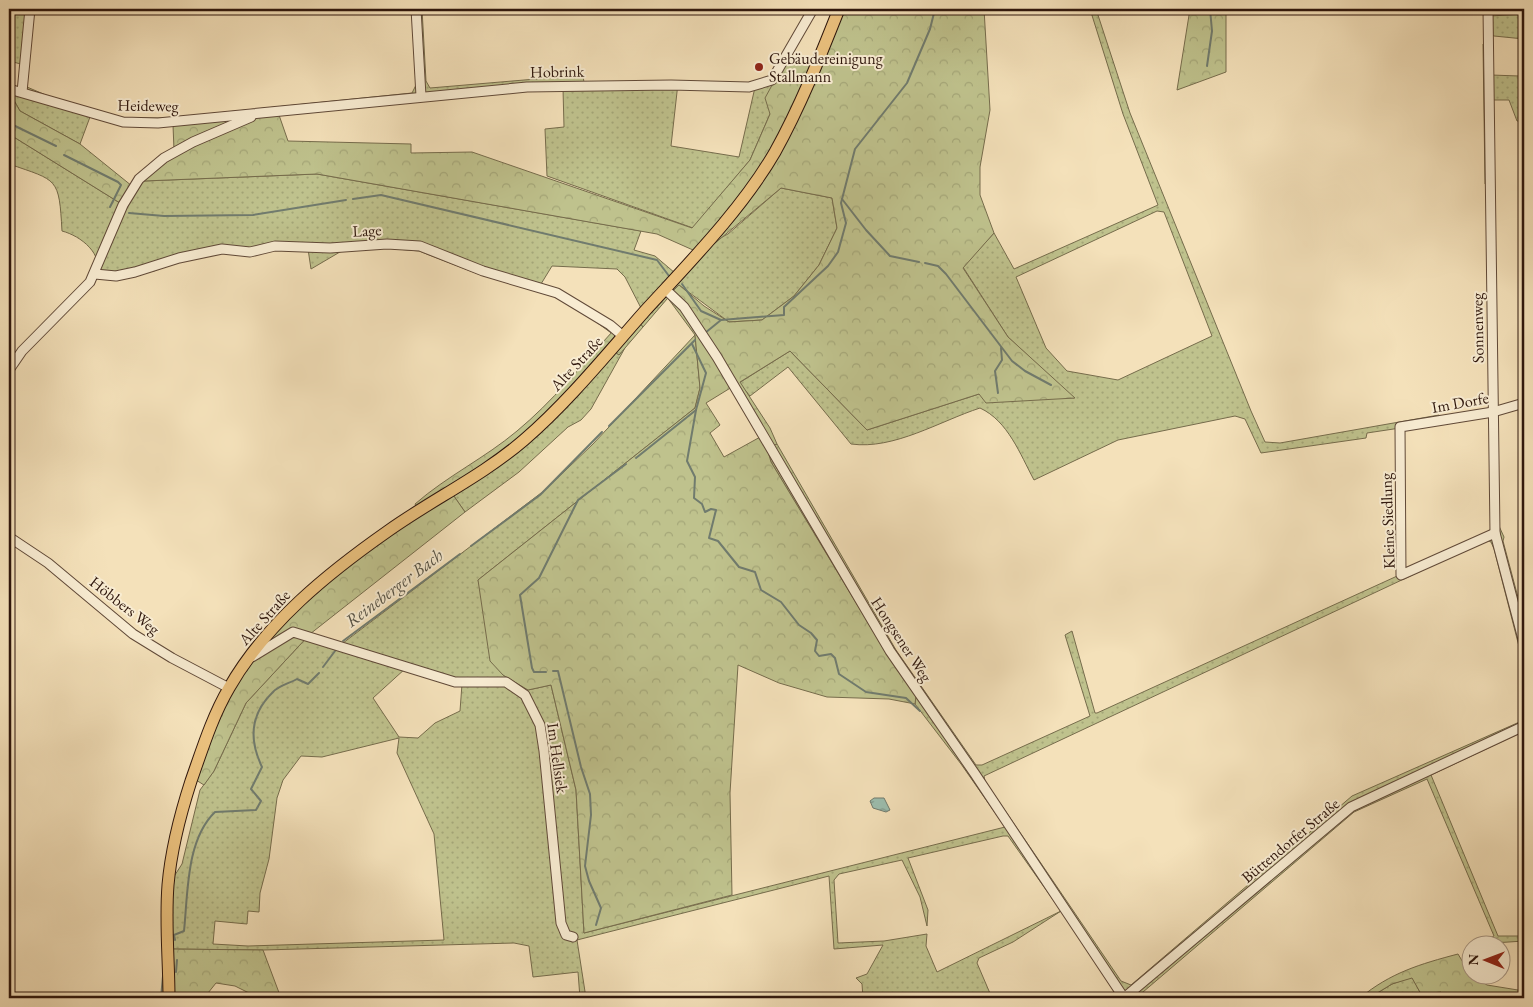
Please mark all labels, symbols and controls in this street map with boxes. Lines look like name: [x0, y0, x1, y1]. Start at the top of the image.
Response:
place label: Gebäudereinigung Stallmann: [769, 48, 884, 87]
street label: Hobrink: [530, 61, 585, 82]
marker: Gebäudereinigung Stallmann: [753, 61, 765, 73]
street label: Heideweg: [117, 94, 180, 117]
street label: Lage: [352, 219, 382, 242]
street label: Sonnenweg: [1466, 292, 1489, 363]
street label: Alte Straße: [545, 331, 607, 396]
street label: Im Dorfe: [1430, 387, 1490, 418]
street label: Kleine Siedlung: [1375, 472, 1400, 569]
water label: Reineberger Bach: [340, 543, 448, 633]
street label: Höbbers Weg: [85, 571, 165, 640]
street label: Alte Straße: [233, 585, 295, 650]
street label: Hongsener Weg: [866, 593, 937, 687]
street label: Im Hellsiek: [542, 722, 573, 795]
street label: Büttendorfer Straße: [1237, 793, 1344, 888]
north arrow: [1460, 934, 1510, 984]
text: N: [1464, 953, 1482, 966]

